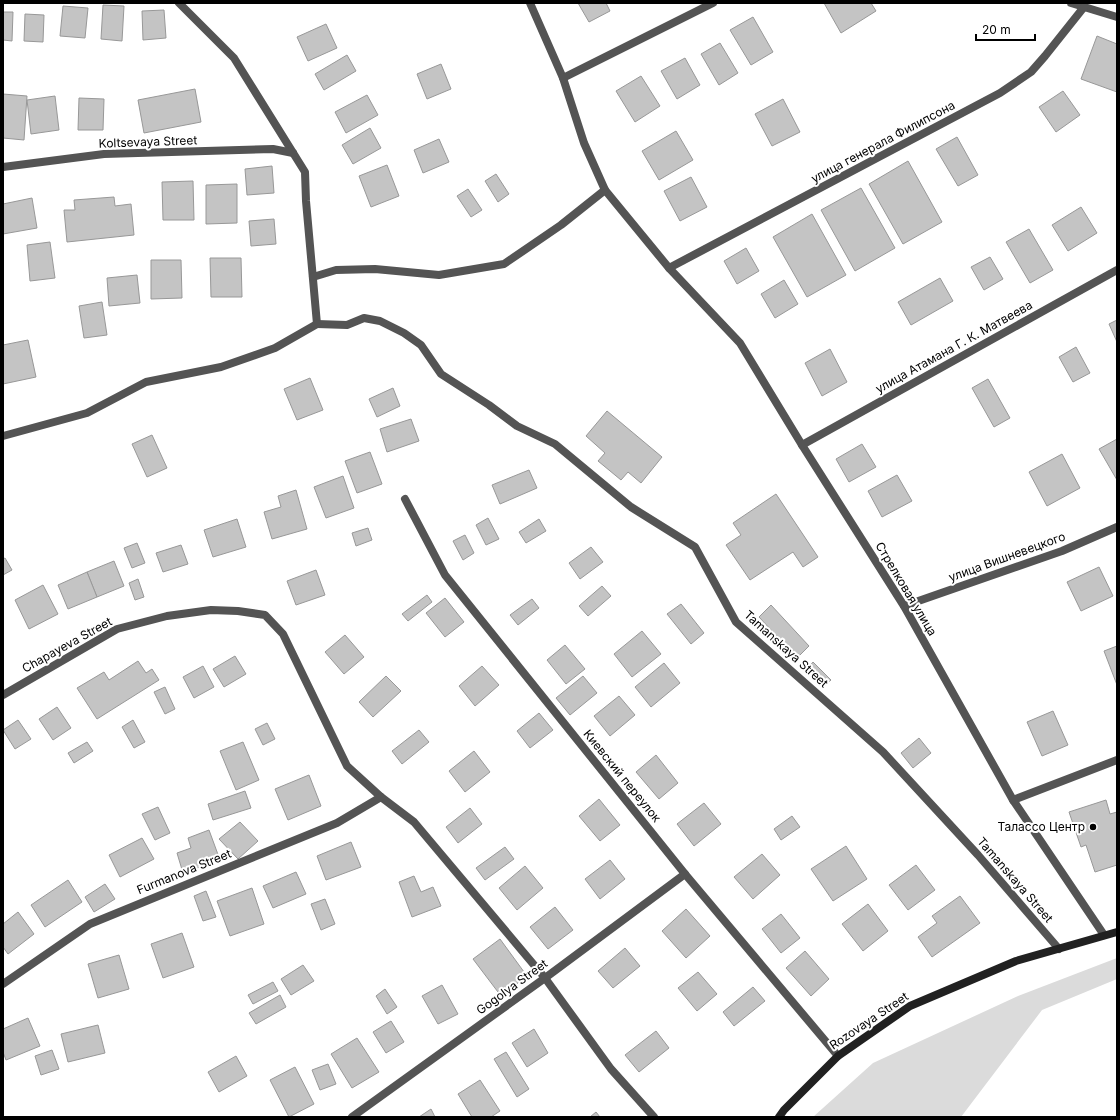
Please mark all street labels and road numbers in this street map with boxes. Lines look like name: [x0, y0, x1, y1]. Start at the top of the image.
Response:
street label: улица генерала Филипсона: [808, 97, 957, 186]
street label: Koltsevaya Street: [98, 132, 198, 151]
street label: улица Атамана Г. К. Матвеева: [873, 297, 1035, 396]
street label: улица Вишневецкого: [946, 528, 1067, 585]
street label: Стрелковая улица: [872, 539, 940, 638]
street label: Tamanskaya Street: [741, 607, 832, 690]
street label: Chapayeva Street: [19, 614, 114, 675]
street label: Киевский переулок: [580, 726, 665, 825]
street label: Tamanskaya Street: [974, 834, 1057, 925]
street label: Furmanova Street: [134, 846, 233, 897]
street label: Gogolya Street: [473, 956, 550, 1017]
street label: Rozovaya Street: [826, 989, 911, 1052]

